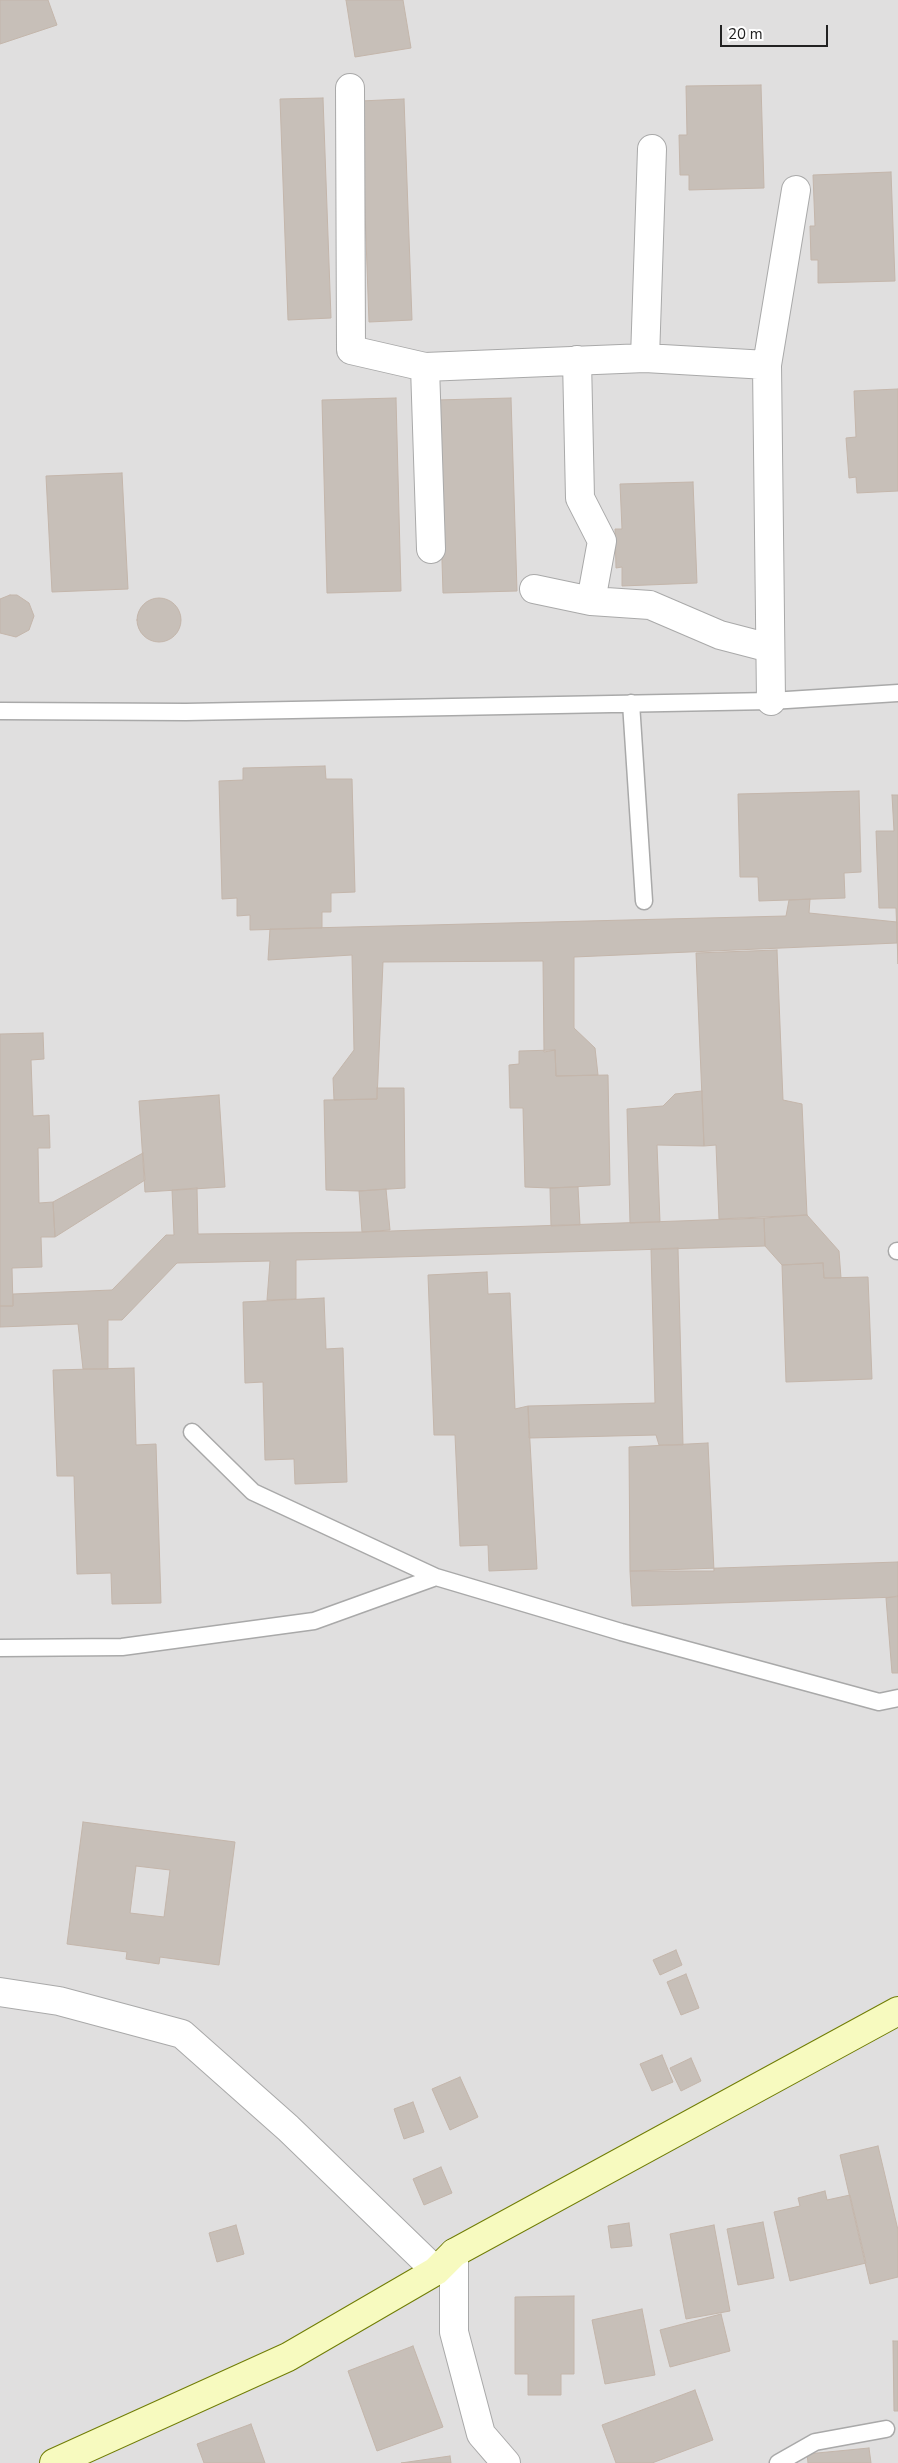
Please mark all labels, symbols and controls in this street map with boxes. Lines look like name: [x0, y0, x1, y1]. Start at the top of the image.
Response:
scale bar: [723, 15, 830, 47]
text: 20 m: [728, 24, 763, 44]

